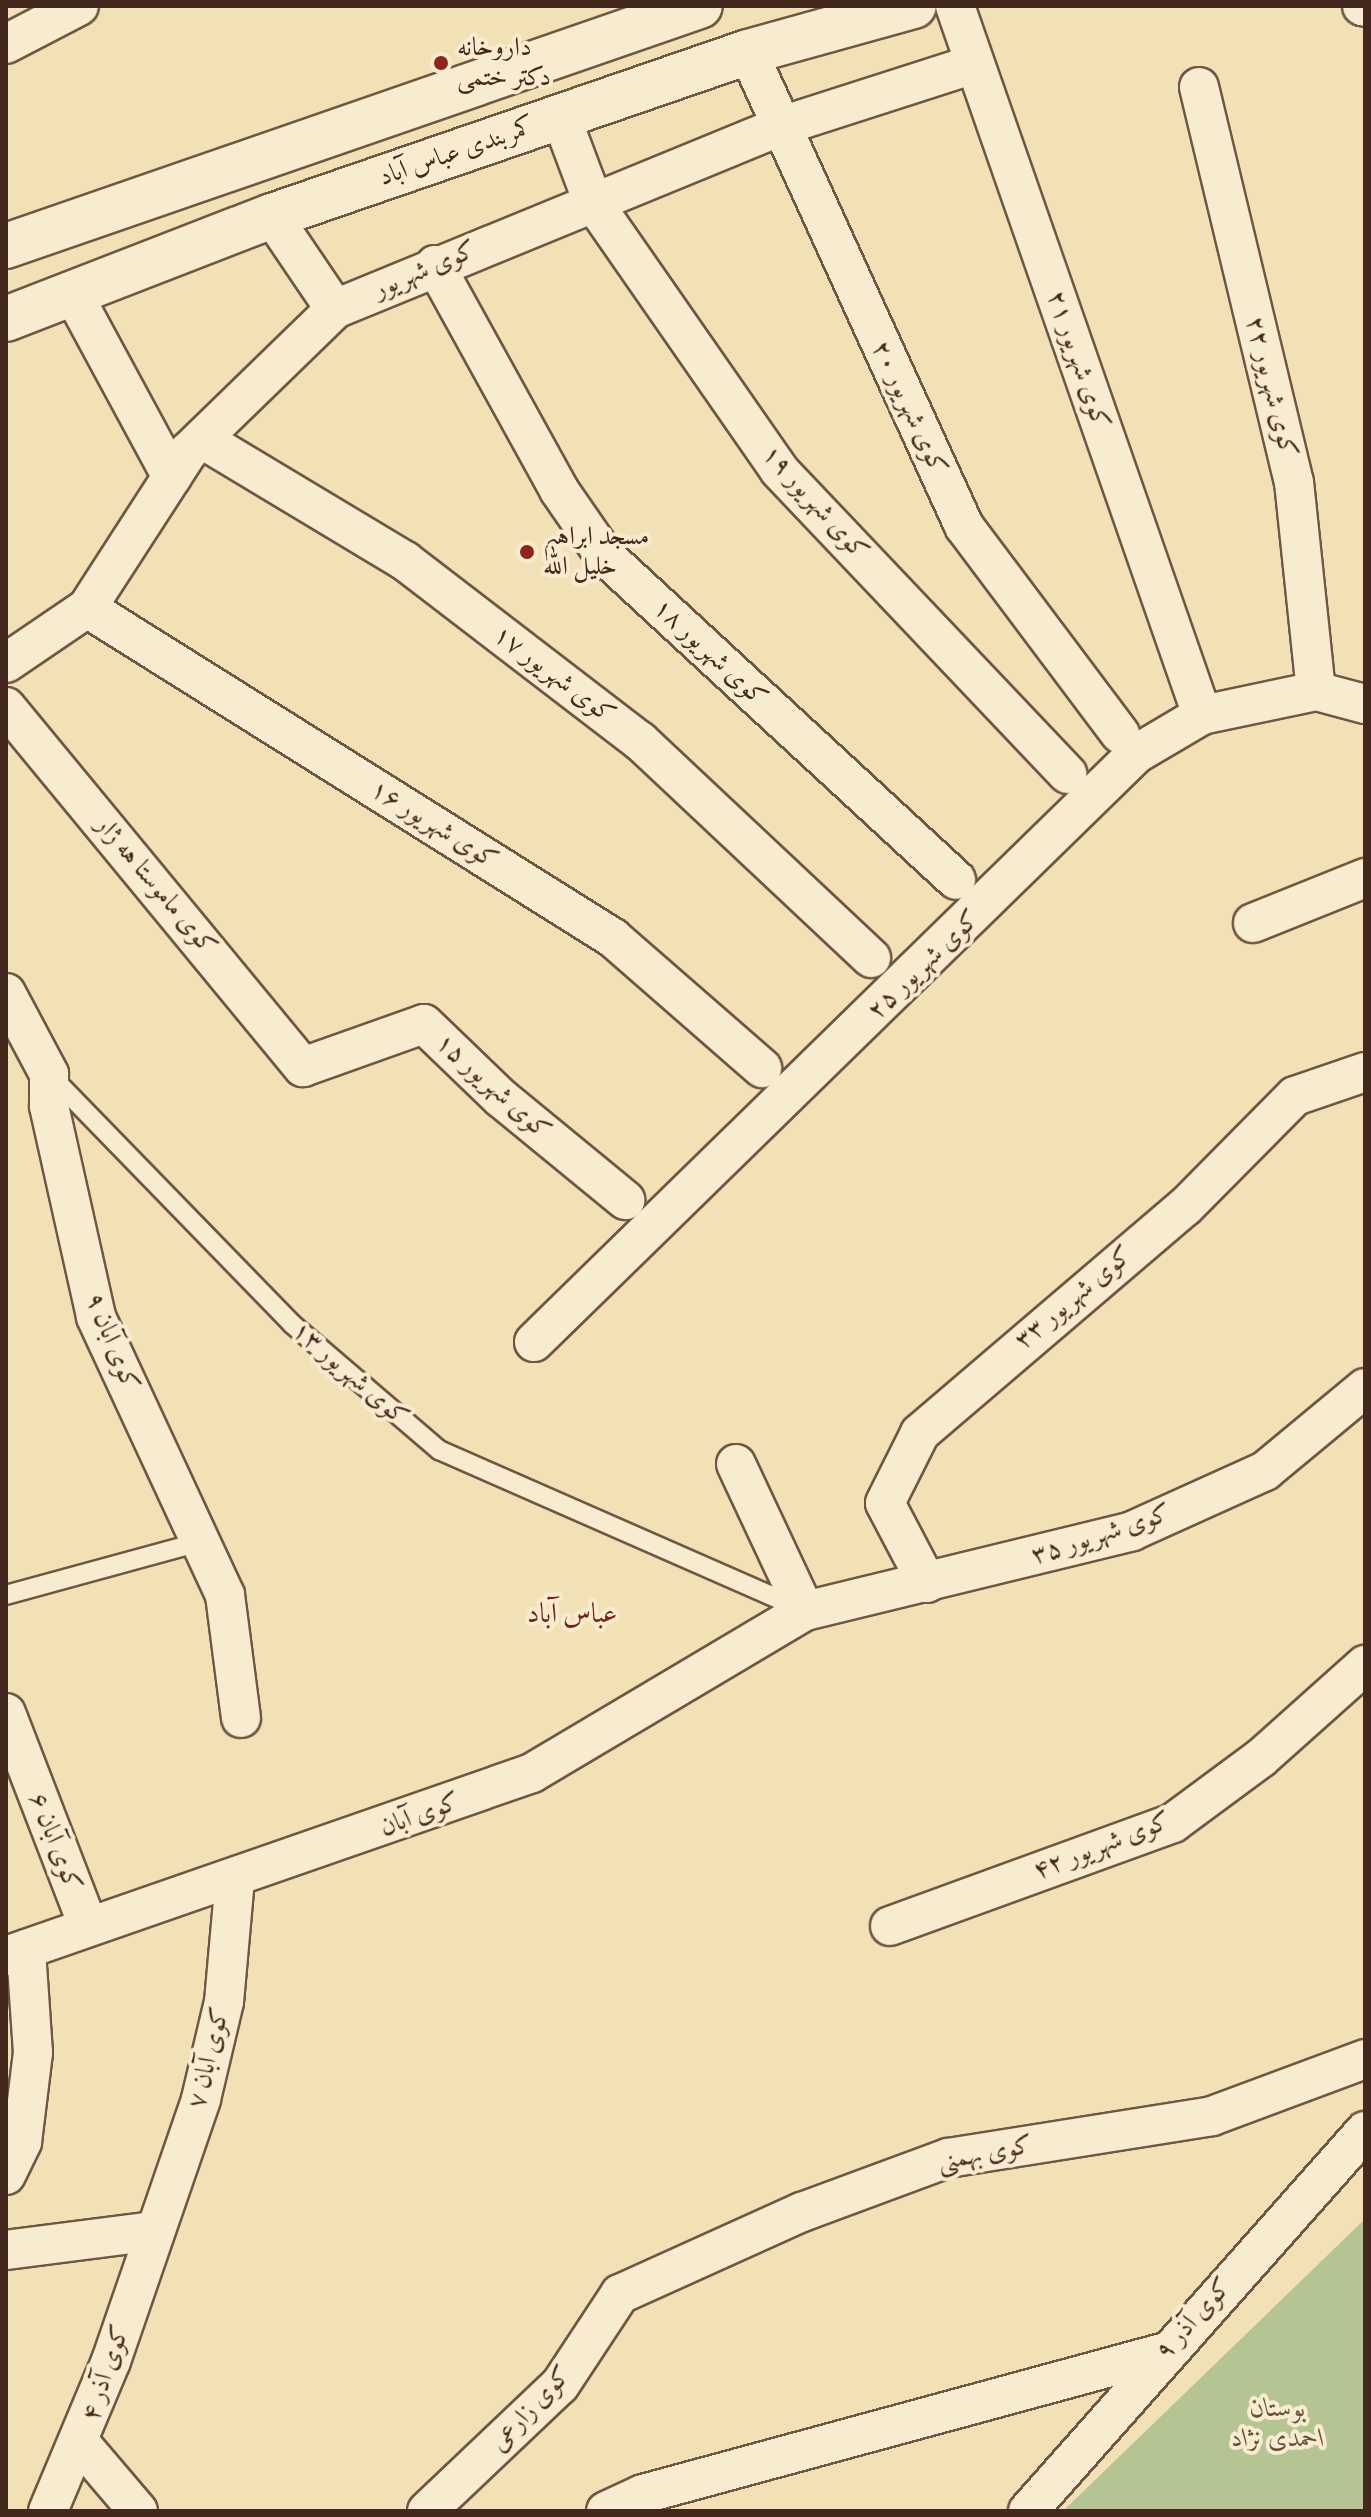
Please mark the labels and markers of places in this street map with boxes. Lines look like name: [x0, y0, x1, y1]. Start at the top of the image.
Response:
place label: داروخانه دکتر ختمی: [457, 32, 551, 94]
marker: داروخانه دکتر ختمی: [432, 54, 450, 72]
place label: مسجد ابراهیم خلیل الله: [543, 521, 649, 582]
marker: مسجد ابراهیم خلیل الله: [518, 543, 536, 561]

